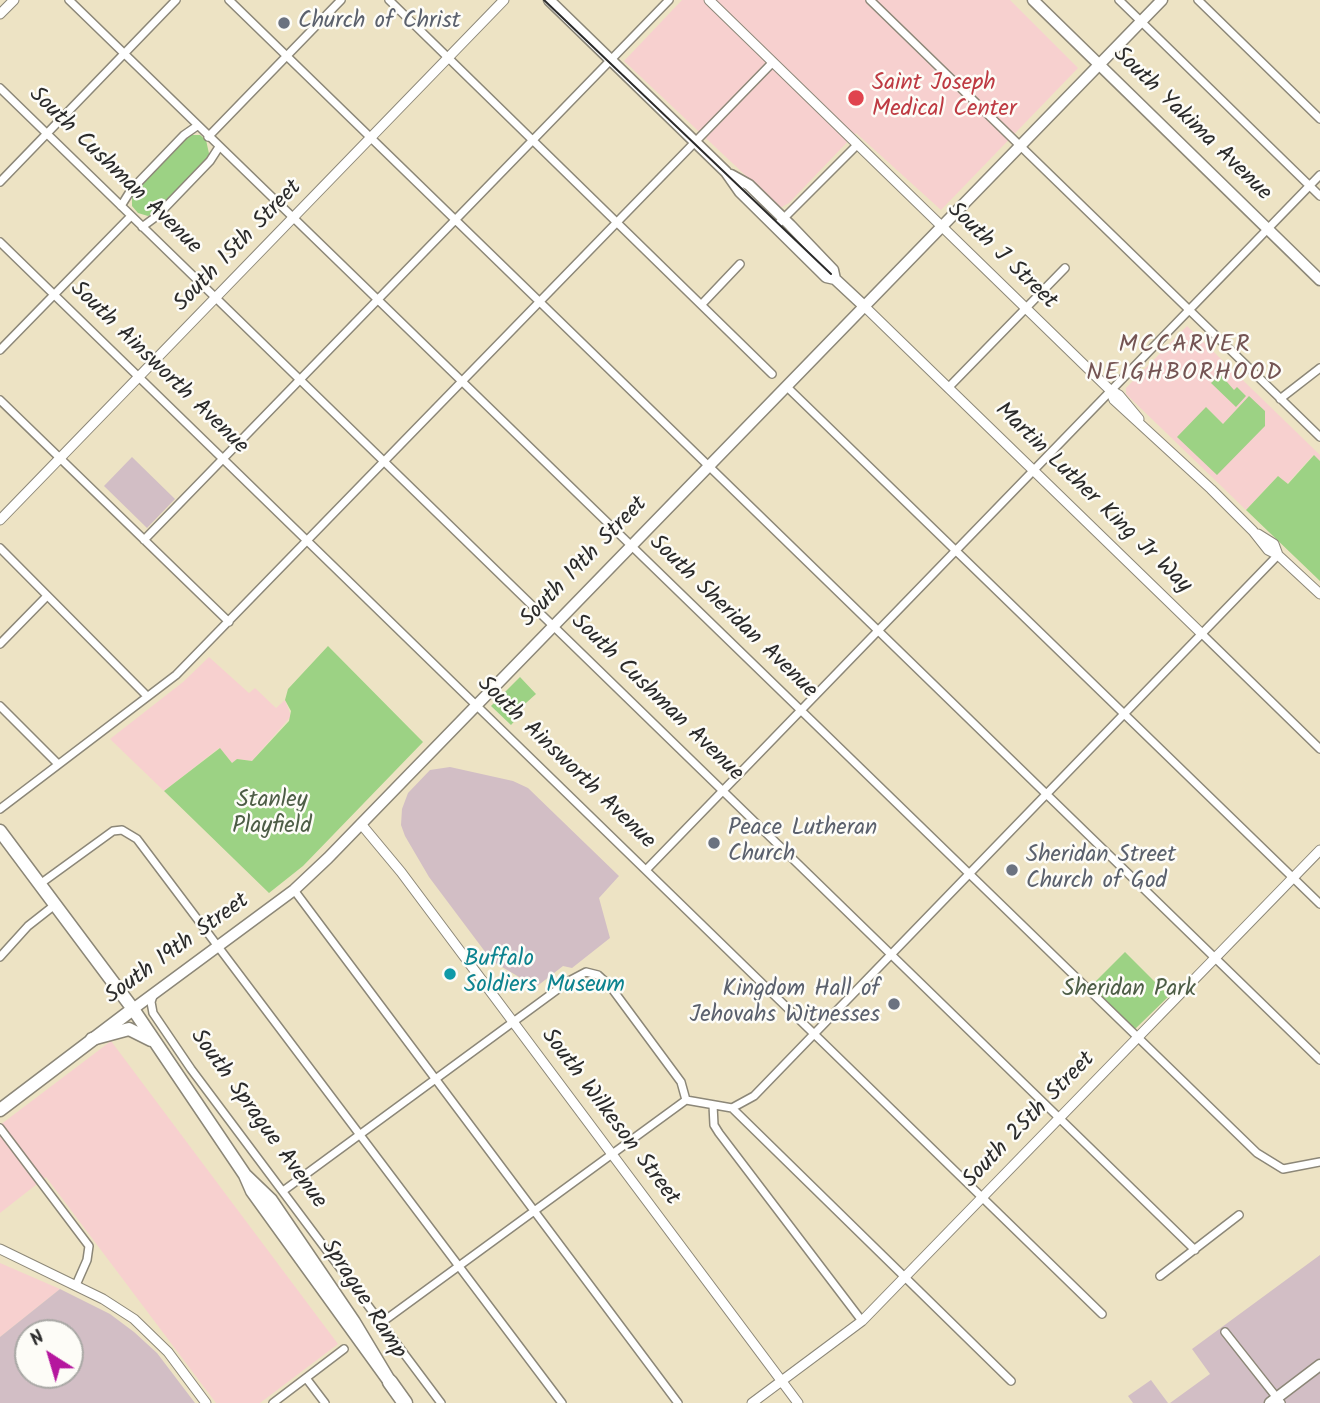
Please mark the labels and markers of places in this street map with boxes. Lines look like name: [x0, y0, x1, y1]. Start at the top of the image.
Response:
place label: Church of Christ: [298, 9, 461, 37]
marker: Church of Christ: [276, 15, 292, 31]
place label: Saint Joseph Medical Center: [872, 71, 1017, 125]
marker: Saint Joseph Medical Center: [846, 88, 866, 108]
place label: Peace Lutheran Church: [728, 816, 877, 870]
marker: Peace Lutheran Church: [706, 835, 722, 851]
place label: Sheridan Street Church of God: [1026, 843, 1176, 897]
marker: Sheridan Street Church of God: [1004, 862, 1020, 878]
place label: Buffalo Soldiers Museum: [464, 947, 625, 1001]
marker: Buffalo Soldiers Museum: [442, 966, 458, 982]
place label: Kingdom Hall of Jehovahs Witnesses: [690, 977, 880, 1031]
marker: Kingdom Hall of Jehovahs Witnesses: [886, 996, 902, 1012]

